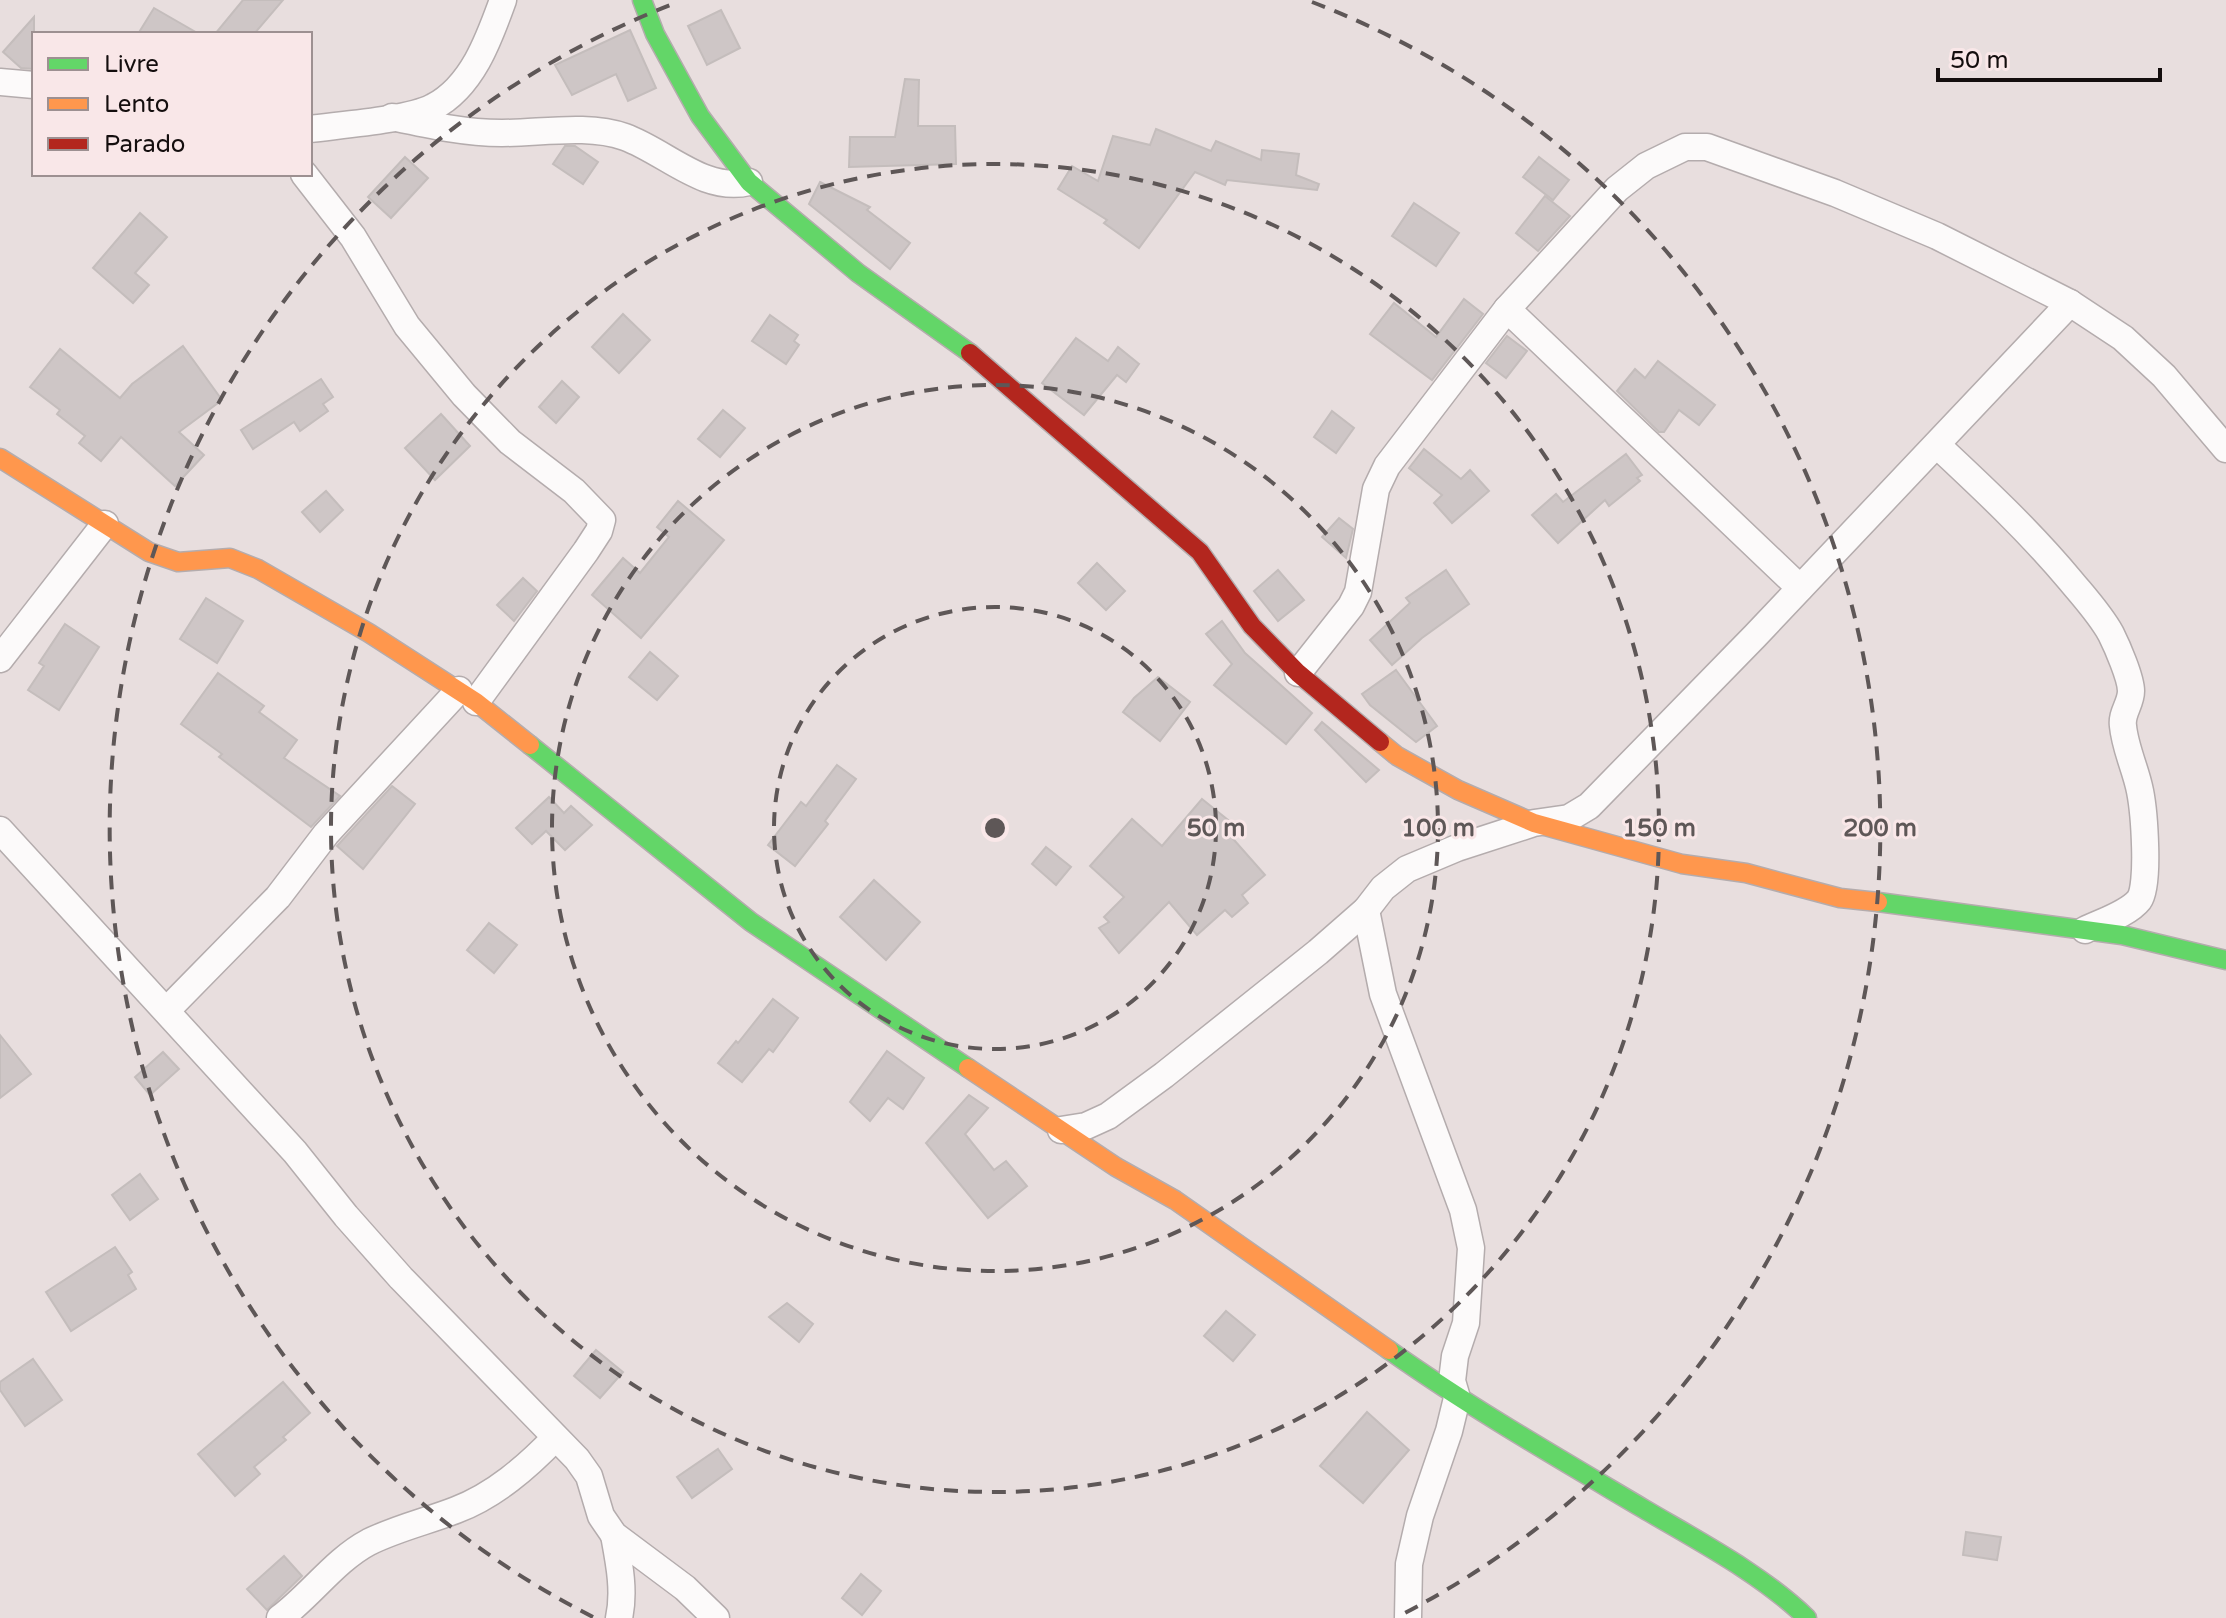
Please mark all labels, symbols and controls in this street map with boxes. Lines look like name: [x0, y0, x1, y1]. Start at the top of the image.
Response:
legend: [32, 32, 312, 176]
scale bar: [1938, 32, 2160, 82]
text: 50 m: [1950, 46, 2008, 75]
text: Livre: [104, 50, 159, 79]
text: Lento: [104, 90, 169, 119]
text: Parado: [104, 130, 185, 159]
centre of rings: [981, 814, 1009, 842]
text: 50 m: [1187, 814, 1245, 843]
text: 100 m: [1401, 814, 1475, 843]
text: 150 m: [1622, 814, 1696, 843]
text: 200 m: [1843, 814, 1917, 843]

